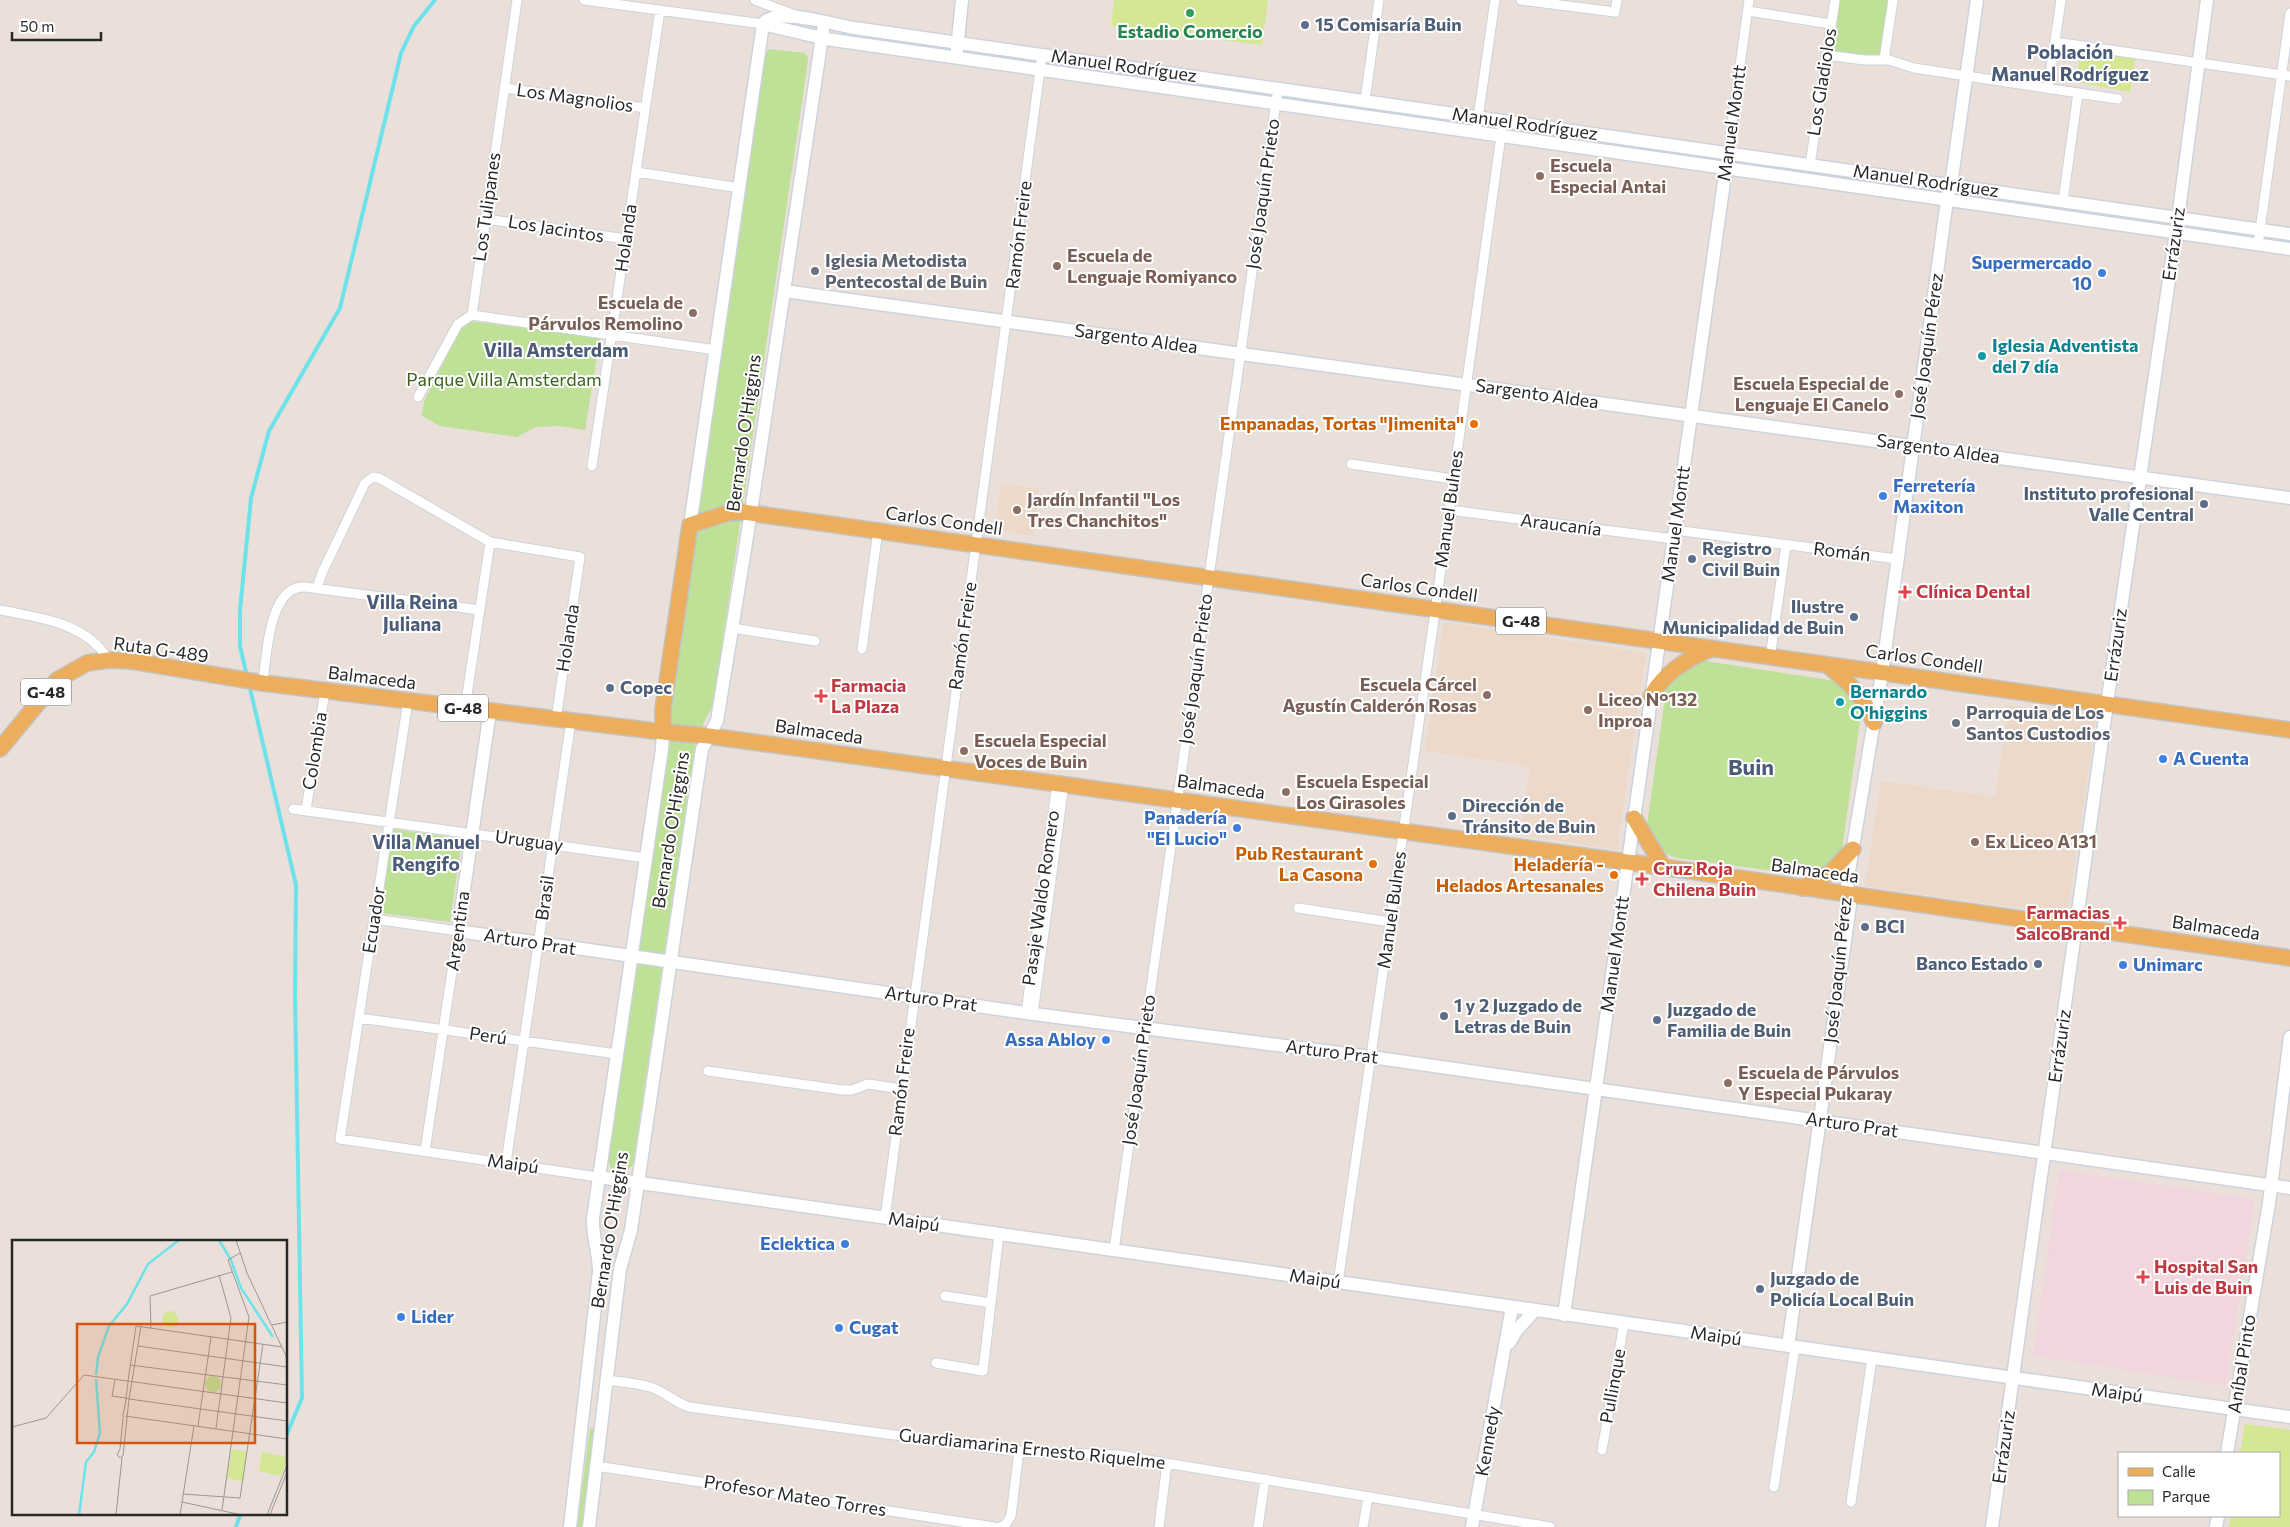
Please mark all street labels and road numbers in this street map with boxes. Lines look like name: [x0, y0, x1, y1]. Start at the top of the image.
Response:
street label: Los Gladiolos: [1802, 26, 1840, 137]
street label: Manuel Rodríguez: [1050, 44, 1199, 86]
street label: Manuel Montt: [1712, 63, 1750, 183]
street label: Los Magnolios: [515, 78, 635, 116]
street label: Manuel Rodríguez: [1451, 102, 1600, 144]
street label: José Joaquín Prieto: [1241, 117, 1283, 271]
street label: Los Tulipanes: [467, 151, 505, 263]
street label: Manuel Rodríguez: [1852, 159, 2001, 201]
street label: Ramón Freire: [1000, 179, 1036, 290]
street label: Holanda: [609, 202, 641, 273]
street label: Errázuriz: [2157, 206, 2189, 282]
street label: Los Jacintos: [507, 210, 606, 246]
street label: José Joaquín Pérez: [1905, 271, 1947, 420]
street label: Sargento Aldea: [1073, 318, 1199, 358]
street label: Bernardo O'Higgins: [721, 353, 765, 513]
street label: Sargento Aldea: [1474, 373, 1600, 413]
street label: Sargento Aldea: [1875, 428, 2001, 468]
street label: Manuel Bulnes: [1429, 449, 1467, 569]
street label: Manuel Montt: [1656, 464, 1694, 584]
street label: Carlos Condell: [884, 501, 1004, 539]
street label: Araucanía: [1519, 508, 1603, 540]
street label: Román: [1812, 537, 1872, 565]
street label: Carlos Condell: [1359, 568, 1479, 606]
street label: Ramón Freire: [944, 580, 980, 691]
street label: José Joaquín Prieto: [1174, 592, 1216, 746]
street label: Holanda: [551, 602, 583, 673]
street label: Errázuriz: [2099, 607, 2131, 683]
road number: G-48: [1496, 608, 1546, 634]
street label: Ruta G-489: [112, 631, 210, 667]
street label: Carlos Condell: [1864, 639, 1984, 677]
street label: Balmaceda: [327, 661, 418, 693]
road number: G-48: [21, 679, 71, 706]
road number: G-48: [438, 694, 488, 721]
street label: Colombia: [297, 710, 331, 791]
street label: Balmaceda: [774, 714, 865, 748]
street label: Bernardo O'Higgins: [647, 750, 693, 910]
street label: Balmaceda: [1176, 769, 1267, 803]
street label: Pasaje Waldo Romero: [1017, 809, 1063, 987]
street label: Uruguay: [494, 824, 565, 856]
street label: Manuel Bulnes: [1372, 850, 1410, 970]
street label: Balmaceda: [1770, 853, 1861, 887]
street label: Brasil: [530, 874, 558, 922]
street label: Ecuador: [357, 885, 389, 955]
street label: Argentina: [440, 889, 474, 972]
street label: Manuel Montt: [1595, 894, 1633, 1014]
street label: José Joaquín Pérez: [1818, 896, 1856, 1044]
street label: Balmaceda: [2171, 910, 2262, 944]
street label: Arturo Prat: [482, 923, 578, 959]
street label: Arturo Prat: [883, 981, 979, 1015]
street label: José Joaquín Prieto: [1117, 993, 1159, 1147]
street label: Errázuriz: [2043, 1008, 2075, 1084]
street label: Perú: [468, 1021, 508, 1049]
street label: Ramón Freire: [883, 1026, 919, 1137]
street label: Arturo Prat: [1285, 1034, 1380, 1068]
street label: Arturo Prat: [1804, 1107, 1900, 1141]
street label: Maipú: [486, 1149, 540, 1178]
street label: Bernardo O'Higgins: [586, 1150, 632, 1310]
street label: Maipú: [887, 1207, 941, 1236]
street label: Maipú: [1288, 1264, 1342, 1293]
street label: Aníbal Pinto: [2222, 1313, 2260, 1415]
street label: Maipú: [1689, 1321, 1743, 1350]
street label: Pullinque: [1595, 1347, 1629, 1425]
street label: Maipú: [2090, 1378, 2144, 1407]
street label: Kennedy: [1470, 1404, 1504, 1478]
street label: Errázuriz: [1987, 1409, 2019, 1485]
street label: Guardiamarina Ernesto Riquelme: [898, 1423, 1166, 1473]
street label: Profesor Mateo Torres: [702, 1470, 888, 1520]

